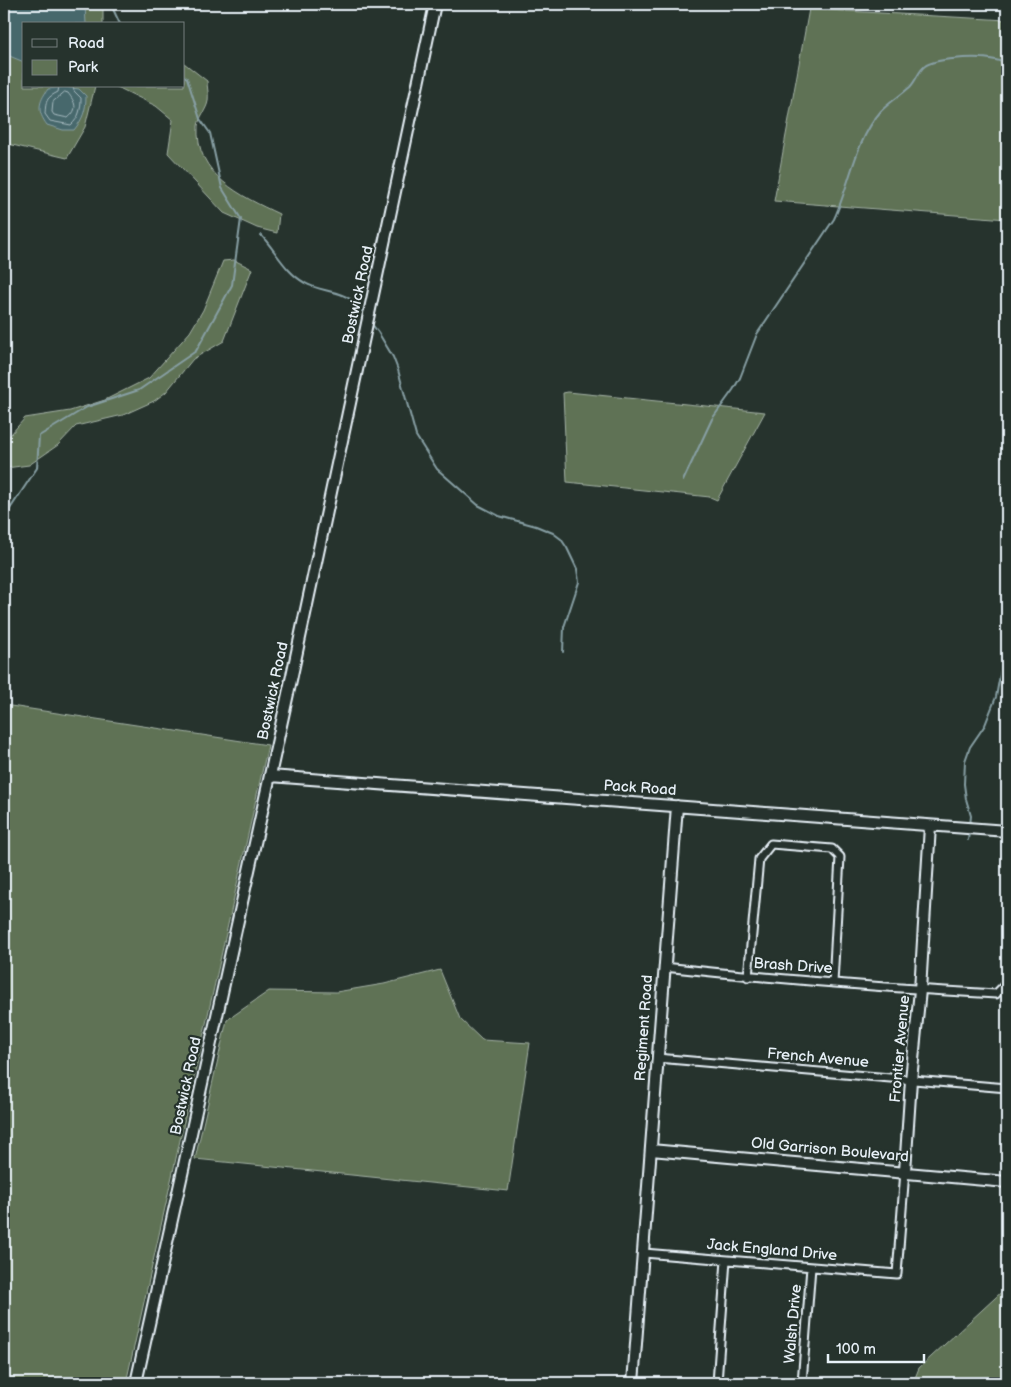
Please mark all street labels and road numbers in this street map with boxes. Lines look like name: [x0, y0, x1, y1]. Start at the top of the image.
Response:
street label: Bostwick Road: [338, 244, 378, 346]
street label: Bostwick Road: [253, 640, 293, 742]
street label: Pack Road: [603, 776, 677, 800]
street label: Brash Drive: [753, 954, 833, 978]
street label: Regiment Road: [631, 974, 657, 1082]
street label: Frontier Avenue: [886, 994, 914, 1104]
street label: Bostwick Road: [166, 1035, 206, 1137]
street label: French Avenue: [766, 1044, 870, 1072]
street label: Old Garrison Boulevard: [750, 1134, 910, 1166]
street label: Jack England Drive: [706, 1235, 838, 1265]
street label: Walsh Drive: [780, 1283, 806, 1365]

